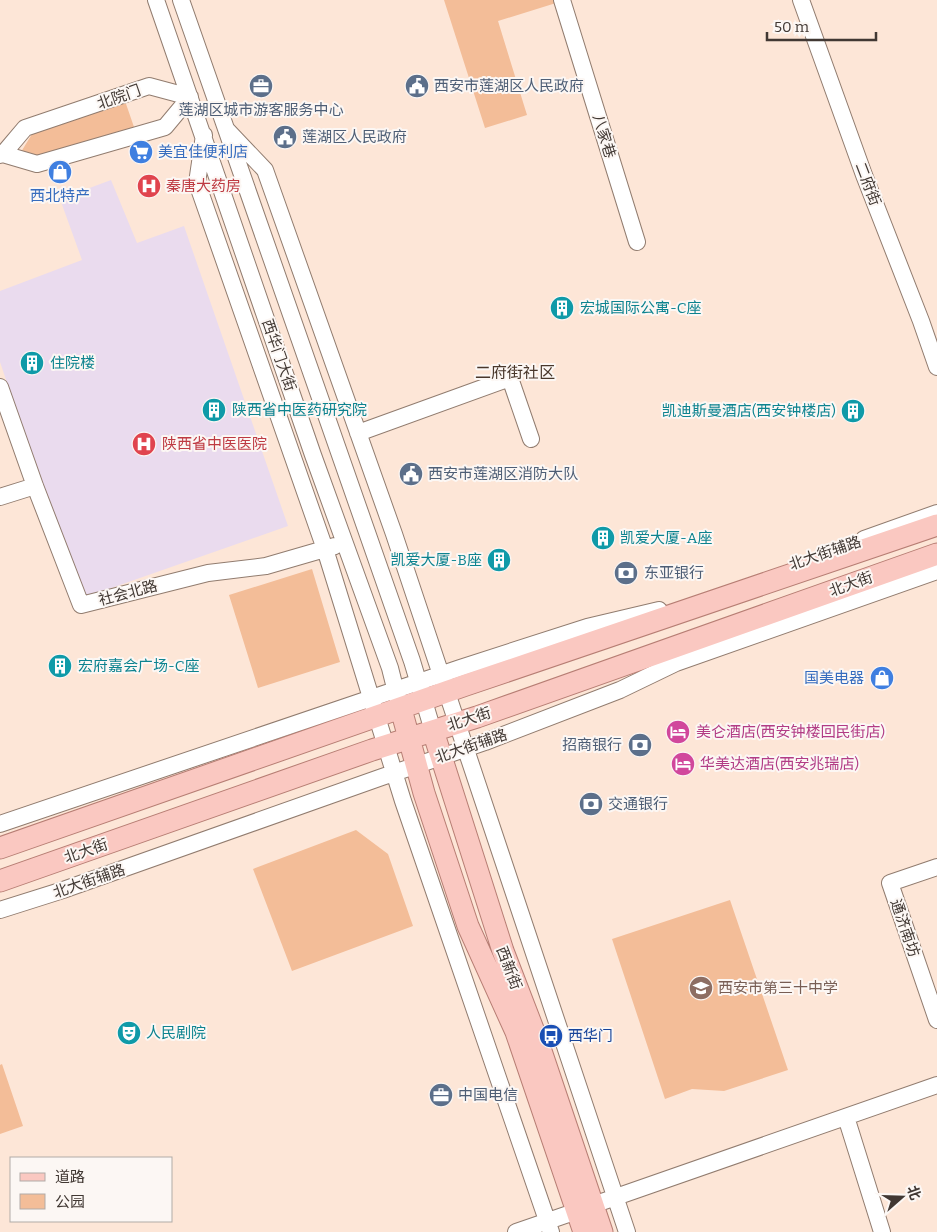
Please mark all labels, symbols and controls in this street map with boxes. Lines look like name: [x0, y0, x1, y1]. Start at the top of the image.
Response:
scale bar: [767, 10, 876, 42]
text: 50 m: [774, 18, 810, 36]
office icon: 莲湖区城市游客服务中心: [248, 73, 274, 99]
public building icon: 西安市莲湖区人民政府: [404, 73, 430, 99]
place label: 西安市莲湖区人民政府: [434, 77, 584, 95]
street label: 北院门: [95, 81, 143, 113]
place label: 莲湖区城市游客服务中心: [178, 101, 344, 119]
street label: 八家巷: [589, 112, 619, 160]
public building icon: 莲湖区人民政府: [272, 124, 298, 150]
place label: 莲湖区人民政府: [302, 128, 407, 146]
supermarket icon: 美宜佳便利店: [128, 139, 154, 165]
place label: 美宜佳便利店: [158, 143, 248, 161]
shop icon: 西北特产: [47, 159, 73, 185]
street label: 二府街: [852, 160, 884, 208]
hospital icon: 秦唐大药房: [136, 173, 162, 199]
place label: 秦唐大药房: [166, 177, 241, 195]
place label: 西北特产: [30, 187, 90, 205]
building icon: 宏城国际公寓-C座: [549, 295, 575, 321]
place label: 宏城国际公寓-C座: [580, 299, 702, 317]
street label: 西华门大街: [258, 317, 300, 393]
building icon: 住院楼: [19, 350, 45, 376]
place label: 住院楼: [50, 354, 95, 372]
district label: 二府街社区: [475, 363, 555, 382]
building icon: 陕西省中医药研究院: [201, 397, 227, 423]
building icon: 凯迪斯曼酒店(西安钟楼店): [840, 398, 866, 424]
place label: 陕西省中医药研究院: [232, 401, 367, 419]
place label: 凯迪斯曼酒店(西安钟楼店): [662, 402, 836, 420]
hospital icon: 陕西省中医医院: [131, 431, 157, 457]
place label: 陕西省中医医院: [162, 435, 267, 453]
public building icon: 西安市莲湖区消防大队: [398, 461, 424, 487]
place label: 西安市莲湖区消防大队: [428, 465, 578, 483]
building icon: 凯爱大厦-A座: [590, 525, 616, 551]
place label: 凯爱大厦-A座: [620, 529, 713, 547]
street label: 北大街辅路: [787, 532, 863, 574]
building icon: 凯爱大厦-B座: [486, 547, 512, 573]
place label: 凯爱大厦-B座: [390, 551, 482, 569]
bank icon: 东亚银行: [613, 560, 639, 586]
place label: 东亚银行: [644, 564, 704, 582]
street label: 北大街: [827, 568, 875, 600]
street label: 社会北路: [97, 577, 159, 609]
building icon: 宏府嘉会广场-C座: [47, 653, 73, 679]
place label: 宏府嘉会广场-C座: [78, 657, 200, 675]
shop icon: 国美电器: [869, 665, 895, 691]
place label: 国美电器: [804, 669, 864, 687]
street label: 北大街: [445, 703, 493, 735]
hotel icon: 美仑酒店(西安钟楼回民街店): [665, 719, 691, 745]
place label: 美仑酒店(西安钟楼回民街店): [696, 723, 885, 741]
street label: 北大街辅路: [433, 725, 509, 767]
bank icon: 招商银行: [627, 732, 653, 758]
place label: 招商银行: [562, 736, 622, 754]
hotel icon: 华美达酒店(西安兆瑞店): [670, 751, 696, 777]
place label: 华美达酒店(西安兆瑞店): [700, 755, 859, 773]
bank icon: 交通银行: [578, 791, 604, 817]
place label: 交通银行: [608, 795, 668, 813]
street label: 北大街: [62, 835, 110, 867]
street label: 北大街辅路: [51, 860, 127, 902]
street label: 通济南坊: [887, 897, 923, 959]
street label: 西新街: [493, 944, 525, 992]
school or university icon: 西安市第三十中学: [688, 975, 714, 1001]
place label: 西安市第三十中学: [718, 979, 838, 997]
theatre icon: 人民剧院: [116, 1020, 142, 1046]
bus stop icon: 西华门: [538, 1023, 564, 1049]
place label: 人民剧院: [146, 1024, 206, 1042]
place label: 西华门: [568, 1027, 613, 1045]
office icon: 中国电信: [428, 1082, 454, 1108]
place label: 中国电信: [458, 1086, 518, 1104]
legend: [10, 1157, 172, 1222]
text: 道路: [55, 1168, 85, 1186]
north arrow: [877, 1172, 927, 1222]
text: 北: [903, 1183, 924, 1202]
text: 公园: [55, 1193, 85, 1211]

